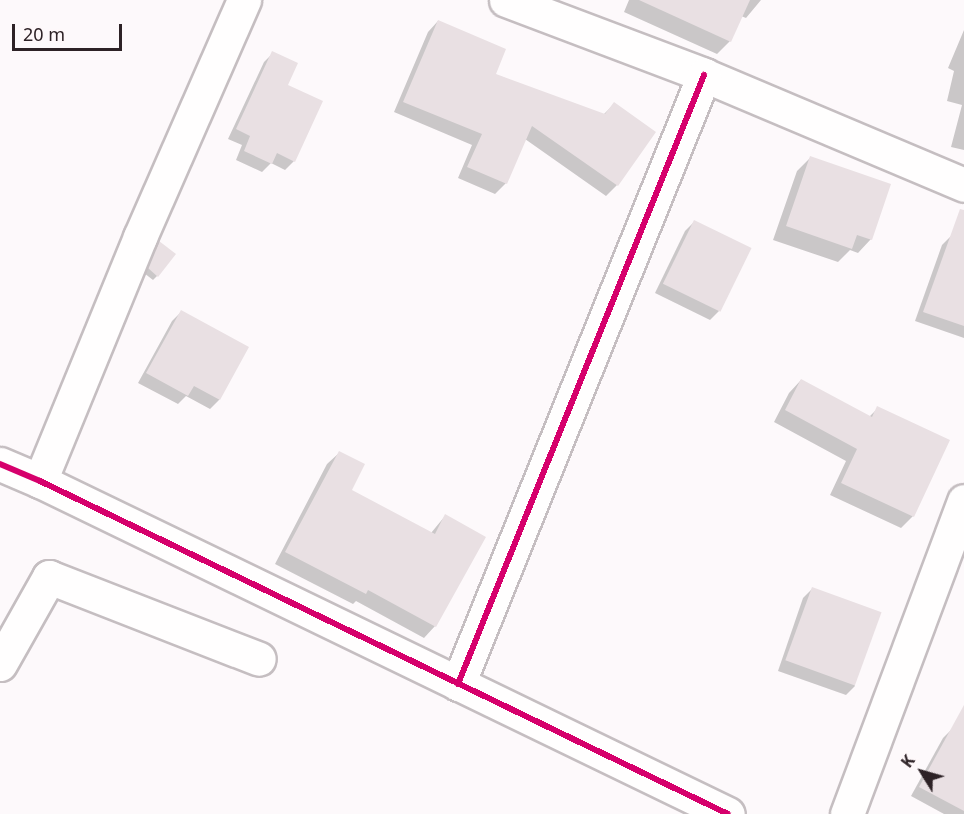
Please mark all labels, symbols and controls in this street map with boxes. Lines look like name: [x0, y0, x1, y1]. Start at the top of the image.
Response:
scale bar: [15, 12, 124, 50]
text: 20 m: [23, 22, 65, 46]
north arrow: [892, 742, 952, 802]
text: K: [896, 750, 920, 772]

